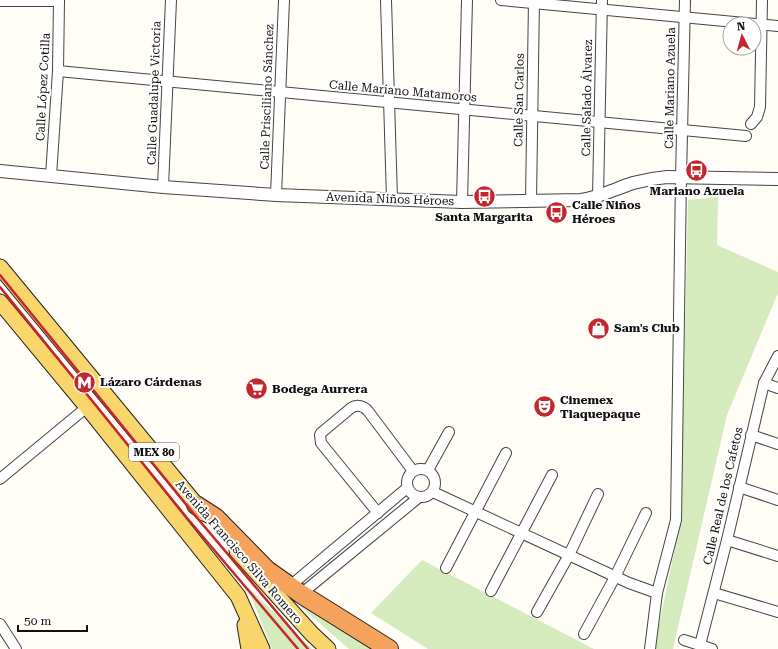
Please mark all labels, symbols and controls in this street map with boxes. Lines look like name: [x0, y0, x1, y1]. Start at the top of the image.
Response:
north arrow: [722, 16, 762, 56]
street label: Calle Guadalupe Victoria: [144, 20, 164, 165]
text: N: [736, 20, 746, 33]
street label: Calle Prisciliano Sánchez: [257, 24, 277, 170]
street label: Calle Mariano Azuela: [662, 27, 678, 149]
street label: Calle López Cotilla: [33, 32, 53, 141]
street label: Calle Salado Álvarez: [579, 39, 595, 157]
street label: Calle San Carlos: [511, 53, 527, 147]
street label: Calle Mariano Matamoros: [329, 78, 478, 104]
bus stop icon: Mariano Azuela: [684, 157, 710, 183]
bus stop icon: Santa Margarita: [471, 183, 497, 209]
place label: Mariano Azuela: [650, 184, 744, 198]
street label: Avenida Niños Héroes: [326, 190, 455, 208]
place label: Calle Niños Héroes: [572, 198, 641, 226]
bus stop icon: Calle Niños Héroes: [543, 199, 569, 225]
place label: Santa Margarita: [435, 210, 533, 224]
shop icon: Sam's Club: [586, 315, 612, 341]
place label: Sam's Club: [614, 321, 680, 335]
metro station icon: Lázaro Cárdenas: [71, 369, 97, 395]
place label: Lázaro Cárdenas: [100, 375, 202, 389]
supermarket icon: Bodega Aurrera: [243, 376, 269, 402]
place label: Bodega Aurrera: [272, 382, 367, 396]
place label: Cinemex Tlaquepaque: [560, 393, 641, 421]
theatre icon: Cinemex Tlaquepaque: [532, 394, 558, 420]
street label: Calle Real de los Cafetos: [700, 425, 746, 566]
road number: MEX 80: [129, 443, 179, 461]
street label: Avenida Francisco Silva Romero: [173, 477, 305, 627]
scale bar: [18, 607, 87, 633]
text: 50 m: [24, 614, 51, 628]

